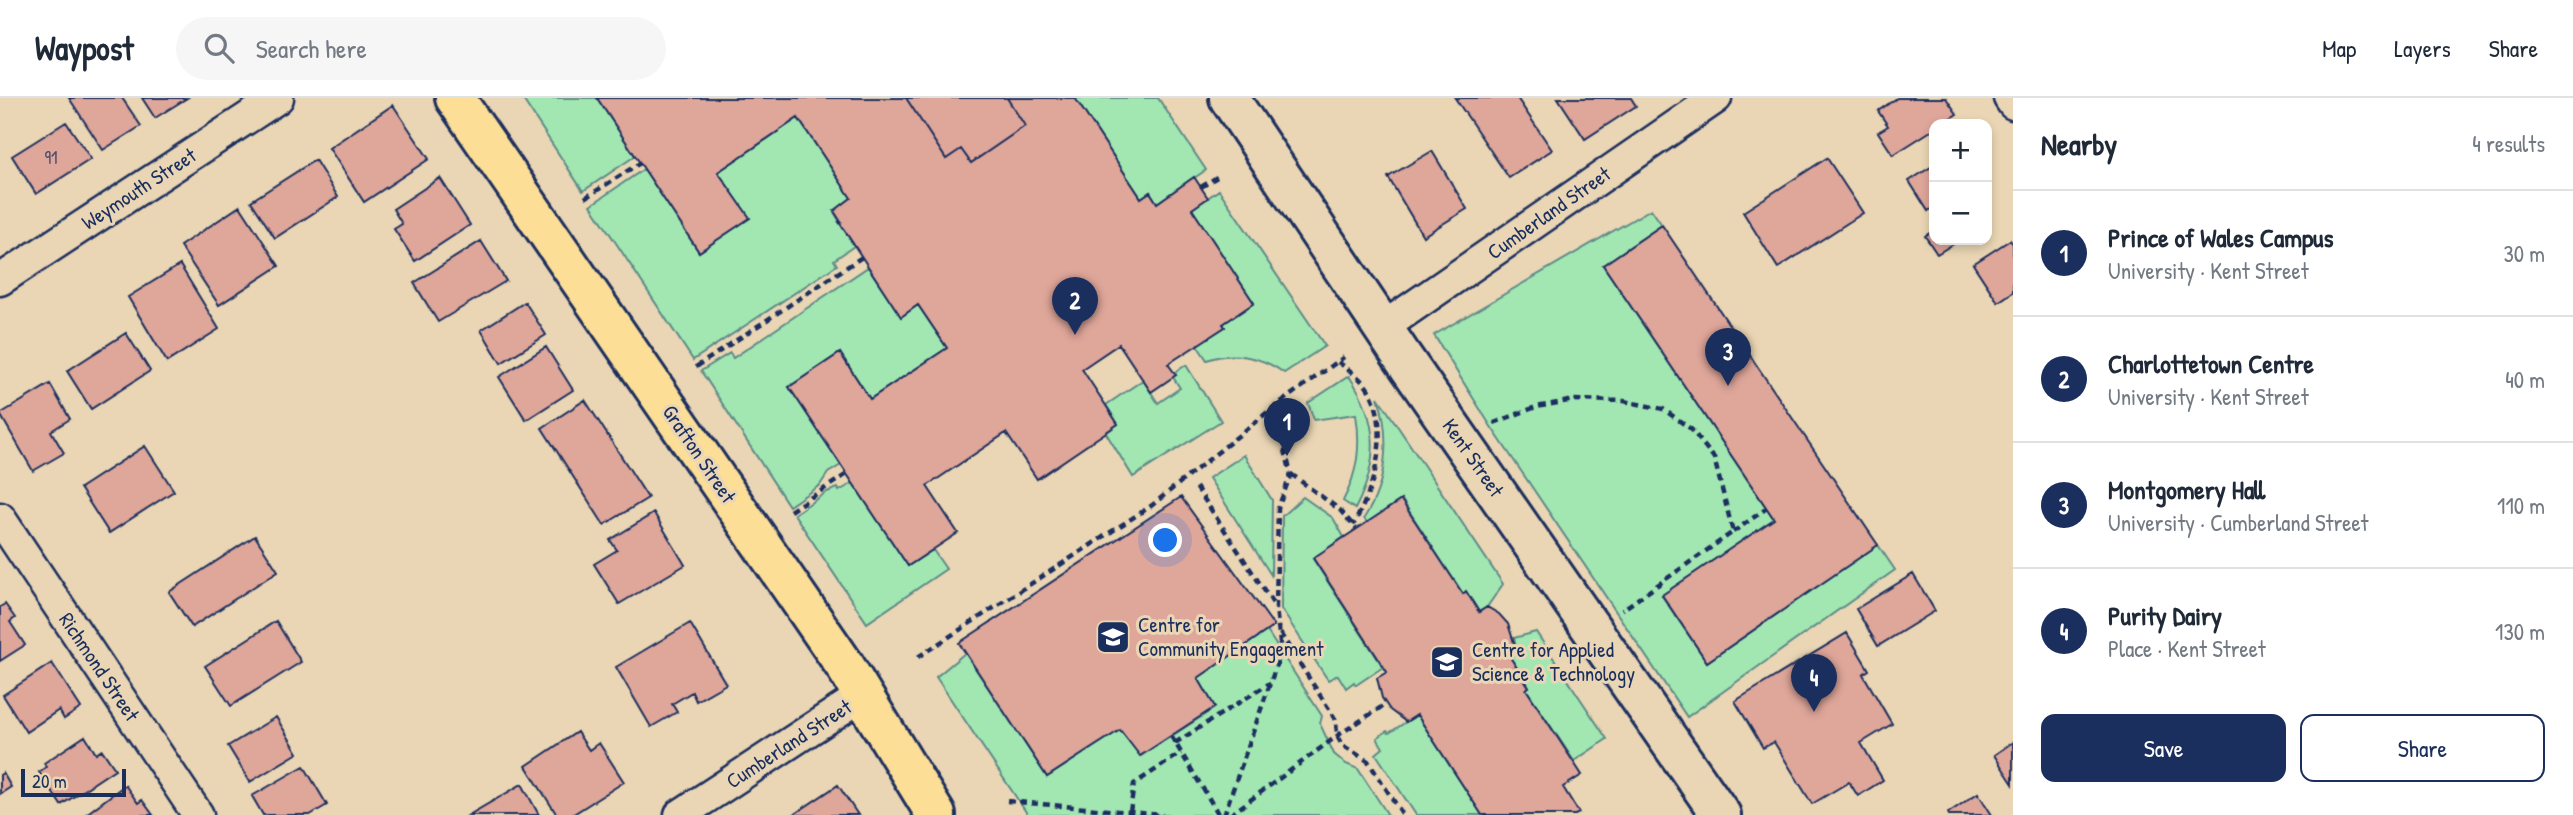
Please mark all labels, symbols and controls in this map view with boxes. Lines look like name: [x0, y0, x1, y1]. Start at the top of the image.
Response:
search box: [176, 17, 666, 80]
text: Waypost: [35, 26, 134, 70]
icon: search: [200, 29, 238, 67]
text: Search here: [256, 31, 367, 66]
text: Map: [2322, 32, 2356, 64]
text: Layers: [2394, 32, 2451, 64]
text: Share: [2489, 32, 2538, 64]
map controls: [1929, 119, 1992, 245]
button: +: [1929, 119, 1992, 182]
text: Nearby: [2041, 124, 2117, 164]
text: 4 results: [2472, 128, 2545, 159]
street label: Weymouth Street: [76, 140, 202, 236]
house number: 91: [44, 145, 58, 170]
street label: Cumberland Street: [1481, 159, 1617, 266]
button: −: [1929, 182, 1992, 245]
text: Prince of Wales Campus: [2108, 220, 2333, 255]
text: 1: [2060, 238, 2068, 269]
text: 30 m: [2503, 238, 2545, 269]
text: University · Kent Street: [2108, 255, 2309, 286]
pin: 2: [1052, 277, 1098, 335]
pin: 3: [1705, 328, 1751, 386]
text: Charlottetown Centre: [2108, 346, 2314, 381]
text: 2: [2059, 364, 2069, 395]
text: 40 m: [2505, 364, 2545, 395]
text: University · Kent Street: [2108, 381, 2309, 412]
pin: 1: [1264, 398, 1310, 456]
street label: Grafton Street: [656, 399, 743, 509]
street label: Kent Street: [1436, 413, 1511, 503]
text: Montgomery Hall: [2108, 472, 2265, 507]
text: 3: [2059, 490, 2069, 521]
text: 110 m: [2497, 490, 2545, 521]
text: University · Cumberland Street: [2108, 507, 2369, 538]
your location: [1148, 523, 1182, 557]
text: Purity Dairy: [2108, 598, 2222, 633]
street label: Richmond Street: [52, 607, 147, 727]
place label: Centre for Community Engagement: [1138, 610, 1324, 663]
text: 4: [2060, 616, 2068, 647]
text: 130 m: [2495, 616, 2545, 647]
school or university icon: Centre for Community Engagement: [1094, 618, 1132, 656]
text: Place · Kent Street: [2108, 633, 2266, 664]
place label: Centre for Applied Science & Technology: [1472, 635, 1635, 688]
school or university icon: Centre for Applied Science & Technology: [1428, 643, 1466, 681]
pin: 4: [1791, 654, 1837, 712]
street label: Cumberland Street: [720, 692, 858, 795]
button: Save: [2041, 714, 2286, 782]
button: Share: [2300, 714, 2545, 782]
scale bar: [21, 766, 126, 798]
text: 20 m: [32, 768, 67, 794]

